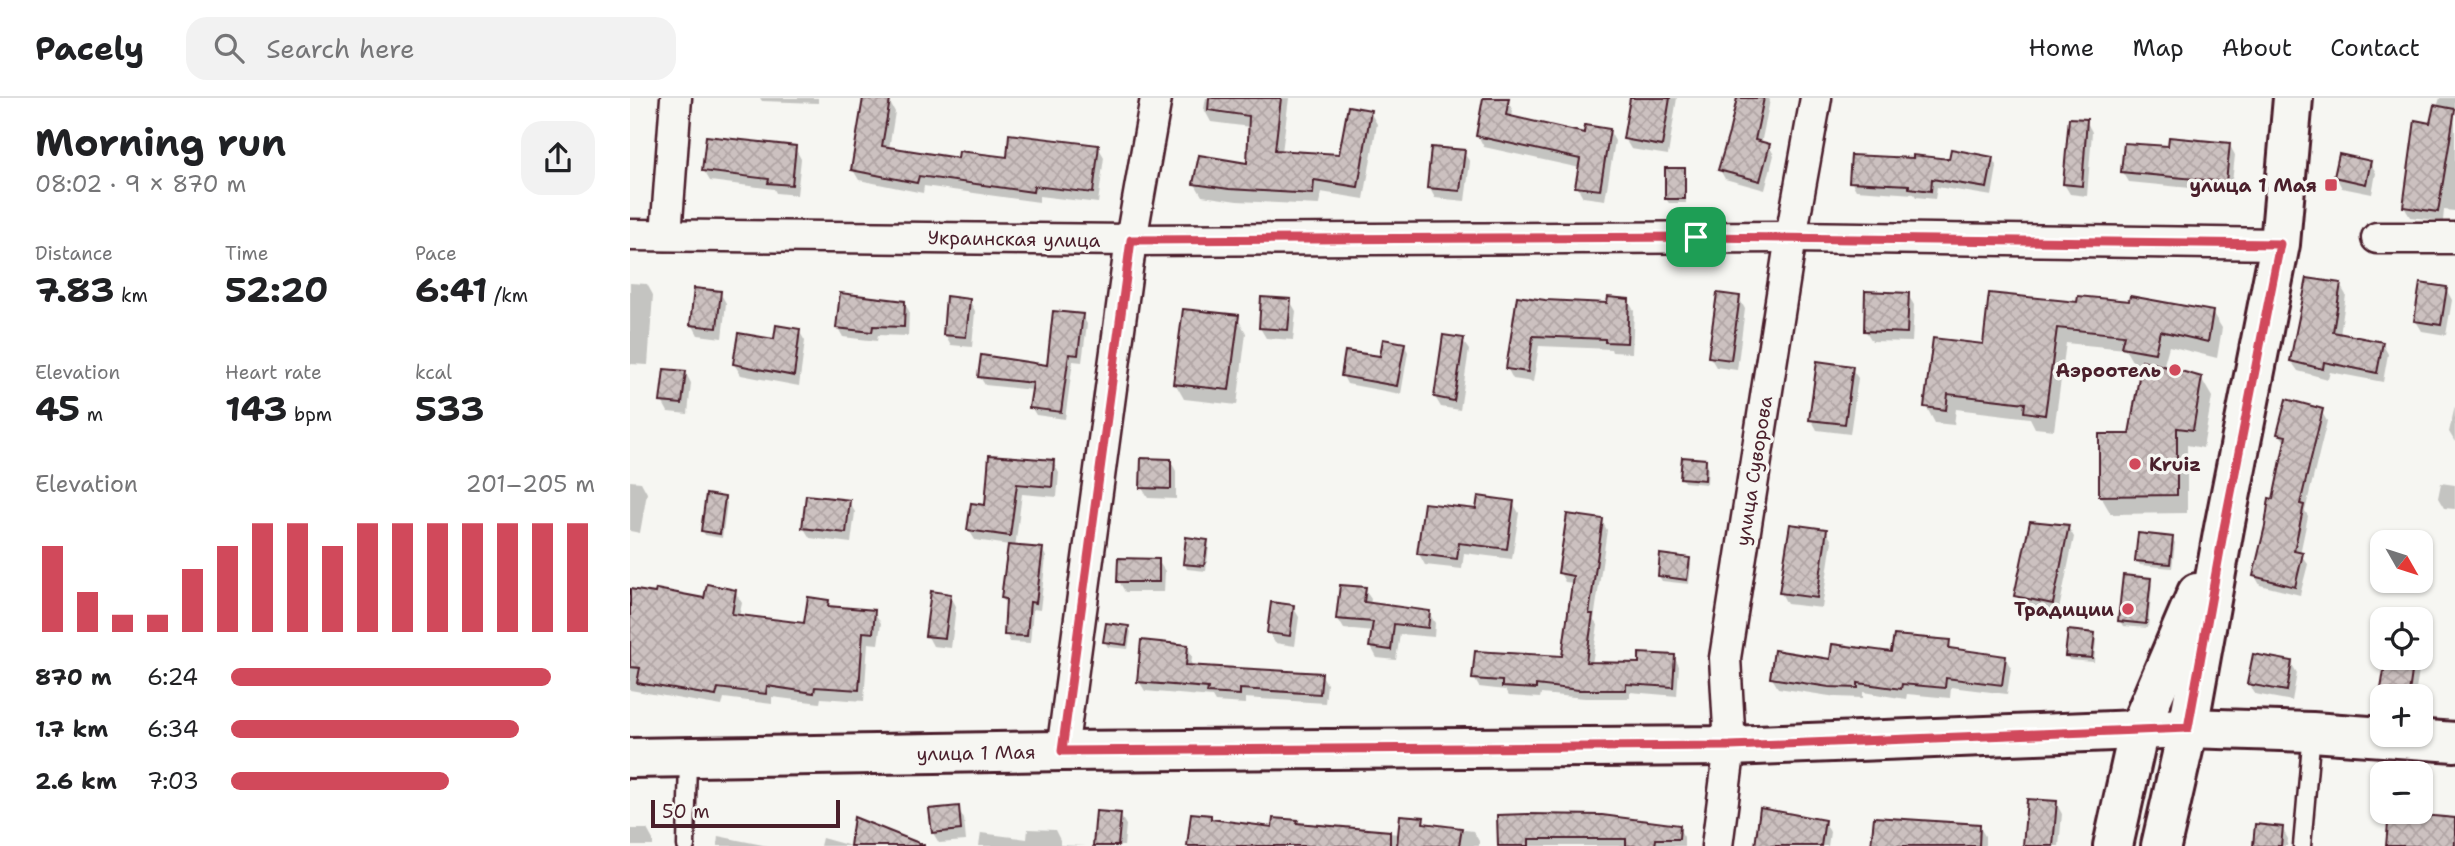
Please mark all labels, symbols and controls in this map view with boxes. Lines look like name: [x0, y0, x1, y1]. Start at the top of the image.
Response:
search box: [186, 17, 676, 80]
text: Pacely: [35, 26, 144, 71]
icon: search: [210, 29, 248, 67]
text: Search here: [266, 31, 415, 66]
text: Home: [2028, 32, 2094, 64]
text: Map: [2132, 32, 2184, 64]
text: About: [2222, 32, 2292, 64]
text: Contact: [2330, 32, 2420, 64]
text: Morning run: [35, 117, 286, 168]
button: share: [521, 121, 595, 195]
text: 08:02 · 9 × 870 m: [35, 169, 246, 199]
place label: улица 1 Мая: [2189, 173, 2317, 198]
marker: улица 1 Мая: [2323, 177, 2339, 193]
pin: [1666, 207, 1726, 267]
icon: arrive: [1677, 218, 1715, 256]
street label: Украинская улица: [927, 225, 1101, 253]
text: Distance: [35, 241, 113, 266]
text: Time: [225, 241, 269, 266]
text: Pace: [415, 241, 457, 266]
text: 7.83: [35, 266, 115, 313]
text: 52:20: [225, 266, 328, 313]
text: 6:41: [415, 266, 488, 313]
text: km: [115, 283, 148, 308]
text: /km: [488, 283, 528, 308]
place label: Аэроотель: [2056, 358, 2161, 383]
text: Elevation: [35, 360, 120, 385]
text: Heart rate: [225, 360, 322, 385]
text: kcal: [415, 360, 452, 385]
marker: Аэроотель: [2167, 362, 2183, 378]
text: 45: [35, 385, 80, 432]
text: 143: [225, 385, 287, 432]
text: 533: [415, 385, 485, 432]
street label: улица Суворова: [1730, 394, 1778, 548]
text: m: [80, 402, 103, 427]
text: bpm: [287, 402, 332, 427]
place label: Kruiz: [2149, 452, 2201, 477]
marker: Kruiz: [2127, 456, 2143, 472]
text: Elevation: [35, 469, 138, 499]
text: 201–205 m: [466, 469, 595, 499]
north arrow: [2370, 530, 2432, 593]
map controls: [2370, 530, 2433, 824]
place label: Традиции: [2014, 597, 2114, 622]
marker: Традиции: [2120, 601, 2136, 617]
button: locate: [2370, 607, 2433, 670]
text: 870 m: [35, 662, 112, 692]
text: 6:24: [147, 662, 198, 692]
button: +: [2370, 684, 2433, 747]
text: 1.7 km: [35, 714, 108, 744]
text: 6:34: [147, 714, 199, 744]
street label: улица 1 Мая: [916, 739, 1036, 767]
button: −: [2370, 761, 2433, 824]
text: 2.6 km: [35, 766, 117, 796]
text: 7:03: [147, 766, 199, 796]
scale bar: [651, 797, 840, 829]
text: 50 m: [662, 799, 710, 824]

